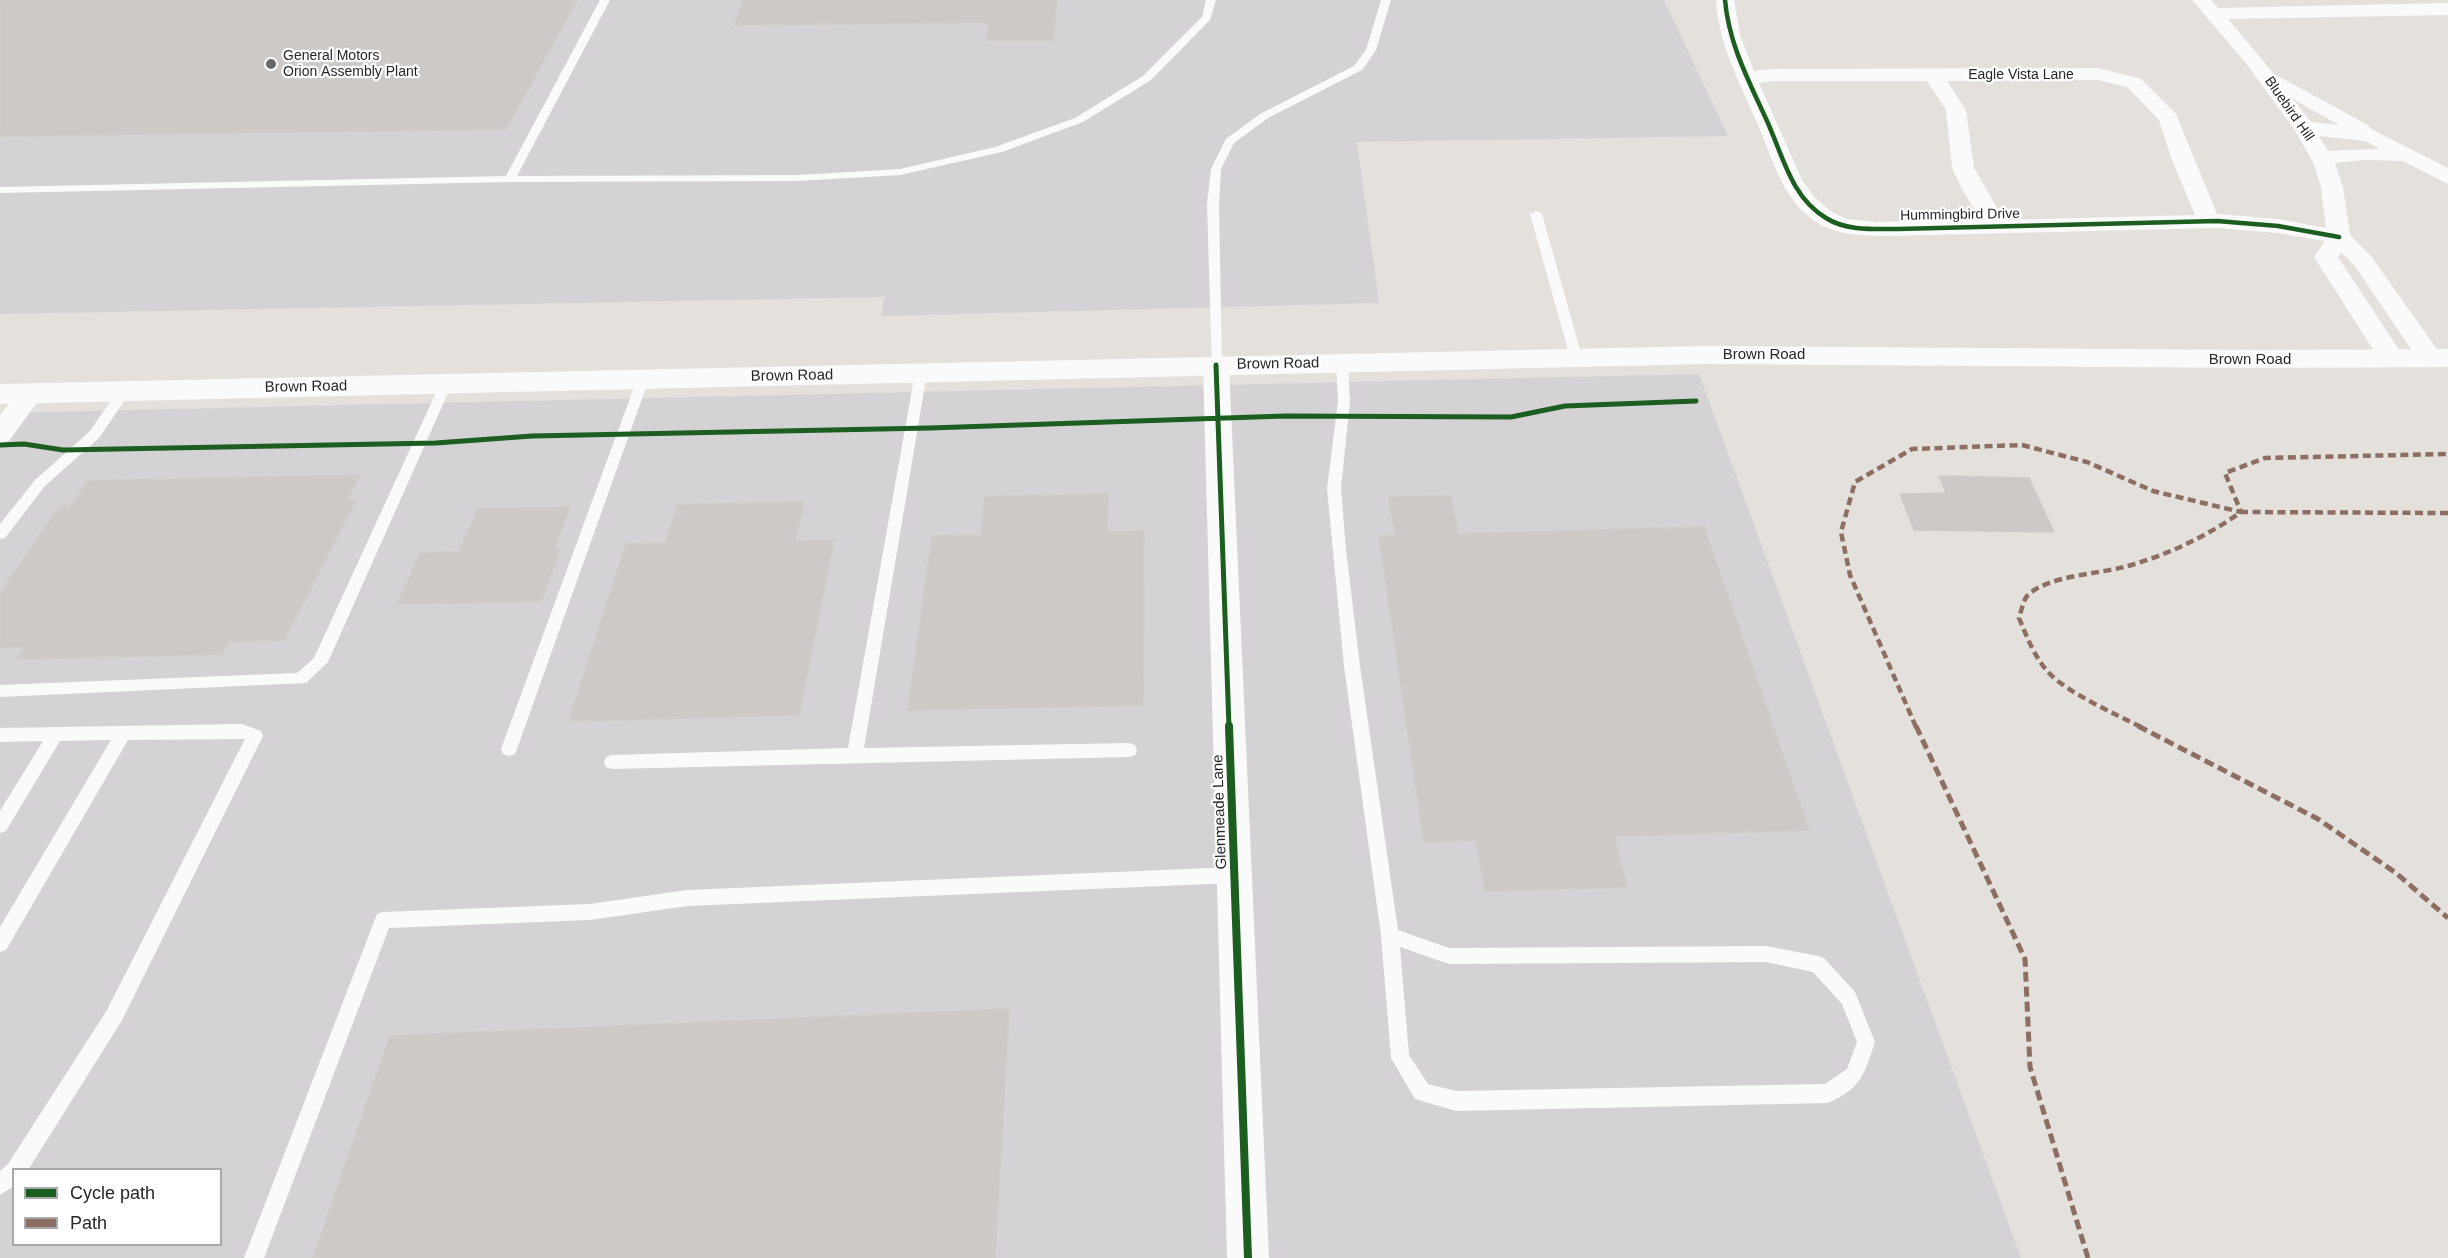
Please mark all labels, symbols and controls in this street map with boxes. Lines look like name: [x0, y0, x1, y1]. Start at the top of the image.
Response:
place label: General Motors Orion Assembly Plant: [283, 48, 418, 80]
marker: General Motors Orion Assembly Plant: [264, 57, 278, 71]
street label: Eagle Vista Lane: [1968, 67, 2074, 83]
street label: Bluebird Hill: [2261, 74, 2317, 144]
street label: Hummingbird Drive: [1900, 206, 2020, 224]
street label: Brown Road: [1723, 346, 1805, 364]
street label: Brown Road: [2209, 351, 2291, 369]
street label: Brown Road: [1237, 354, 1319, 374]
street label: Brown Road: [751, 366, 833, 386]
street label: Brown Road: [265, 377, 347, 397]
street label: Glenmeade Lane: [1209, 754, 1231, 870]
legend: [12, 1168, 222, 1246]
text: Cycle path: [70, 1183, 155, 1203]
text: Path: [70, 1213, 107, 1233]

